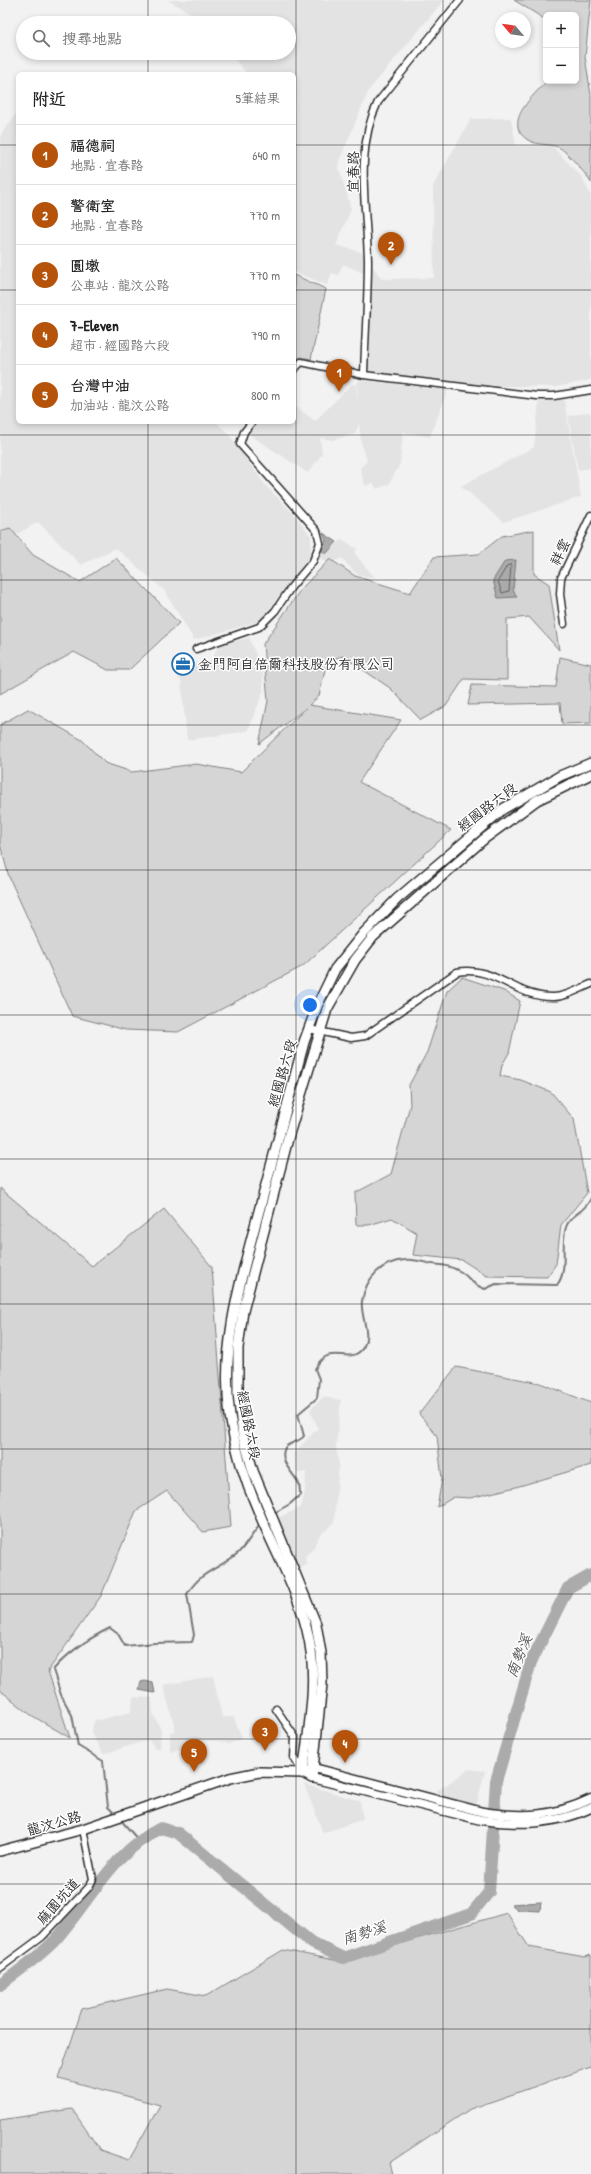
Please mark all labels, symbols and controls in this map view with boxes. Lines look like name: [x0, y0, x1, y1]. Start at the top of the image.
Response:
north arrow: [495, 12, 531, 48]
map controls: [543, 12, 579, 84]
button: +: [543, 12, 579, 48]
search box: [16, 16, 296, 60]
icon: search: [30, 27, 52, 49]
text: 搜尋地點: [62, 28, 122, 49]
button: −: [543, 48, 579, 84]
text: 附近: [32, 87, 66, 110]
text: 5筆結果: [236, 89, 280, 107]
text: 福德祠: [70, 135, 115, 156]
text: 1: [43, 146, 47, 164]
text: 640 m: [252, 146, 280, 164]
street label: 宜春路: [343, 151, 362, 193]
text: 地點 · 宜春路: [70, 156, 144, 174]
text: 警衛室: [70, 195, 115, 216]
text: 2: [42, 206, 48, 224]
text: 770 m: [249, 206, 280, 224]
text: 地點 · 宜春路: [70, 216, 144, 234]
pin: 2: [378, 232, 404, 265]
text: 圓墩: [70, 255, 100, 276]
text: 3: [42, 266, 48, 284]
text: 770 m: [249, 266, 280, 284]
text: 公車站 · 龍汶公路: [70, 276, 170, 294]
text: 7-Eleven: [70, 315, 119, 336]
text: 4: [43, 326, 47, 344]
text: 790 m: [251, 326, 280, 344]
text: 超市 · 經國路六段: [70, 336, 170, 354]
pin: 1: [326, 359, 352, 392]
text: 台灣中油: [70, 375, 130, 396]
text: 5: [42, 386, 48, 404]
text: 800 m: [251, 386, 280, 404]
text: 加油站 · 龍汶公路: [70, 396, 170, 414]
street label: 祥雲: [545, 535, 574, 569]
office icon: 金門阿自倍爾科技股份有限公司: [170, 651, 196, 677]
place label: 金門阿自倍爾科技股份有限公司: [198, 654, 394, 673]
street label: 經國路六段: [453, 778, 520, 835]
your location: [300, 995, 320, 1015]
street label: 經國路六段: [263, 1037, 300, 1109]
street label: 經國路六段: [233, 1389, 265, 1461]
water label: 南勢溪: [500, 1630, 537, 1681]
pin: 3: [252, 1718, 278, 1751]
pin: 4: [332, 1730, 358, 1763]
pin: 5: [181, 1739, 207, 1772]
street label: 龍汶公路: [24, 1806, 83, 1839]
street label: 麻園坑道: [32, 1874, 83, 1928]
water label: 南勢溪: [339, 1916, 389, 1949]

